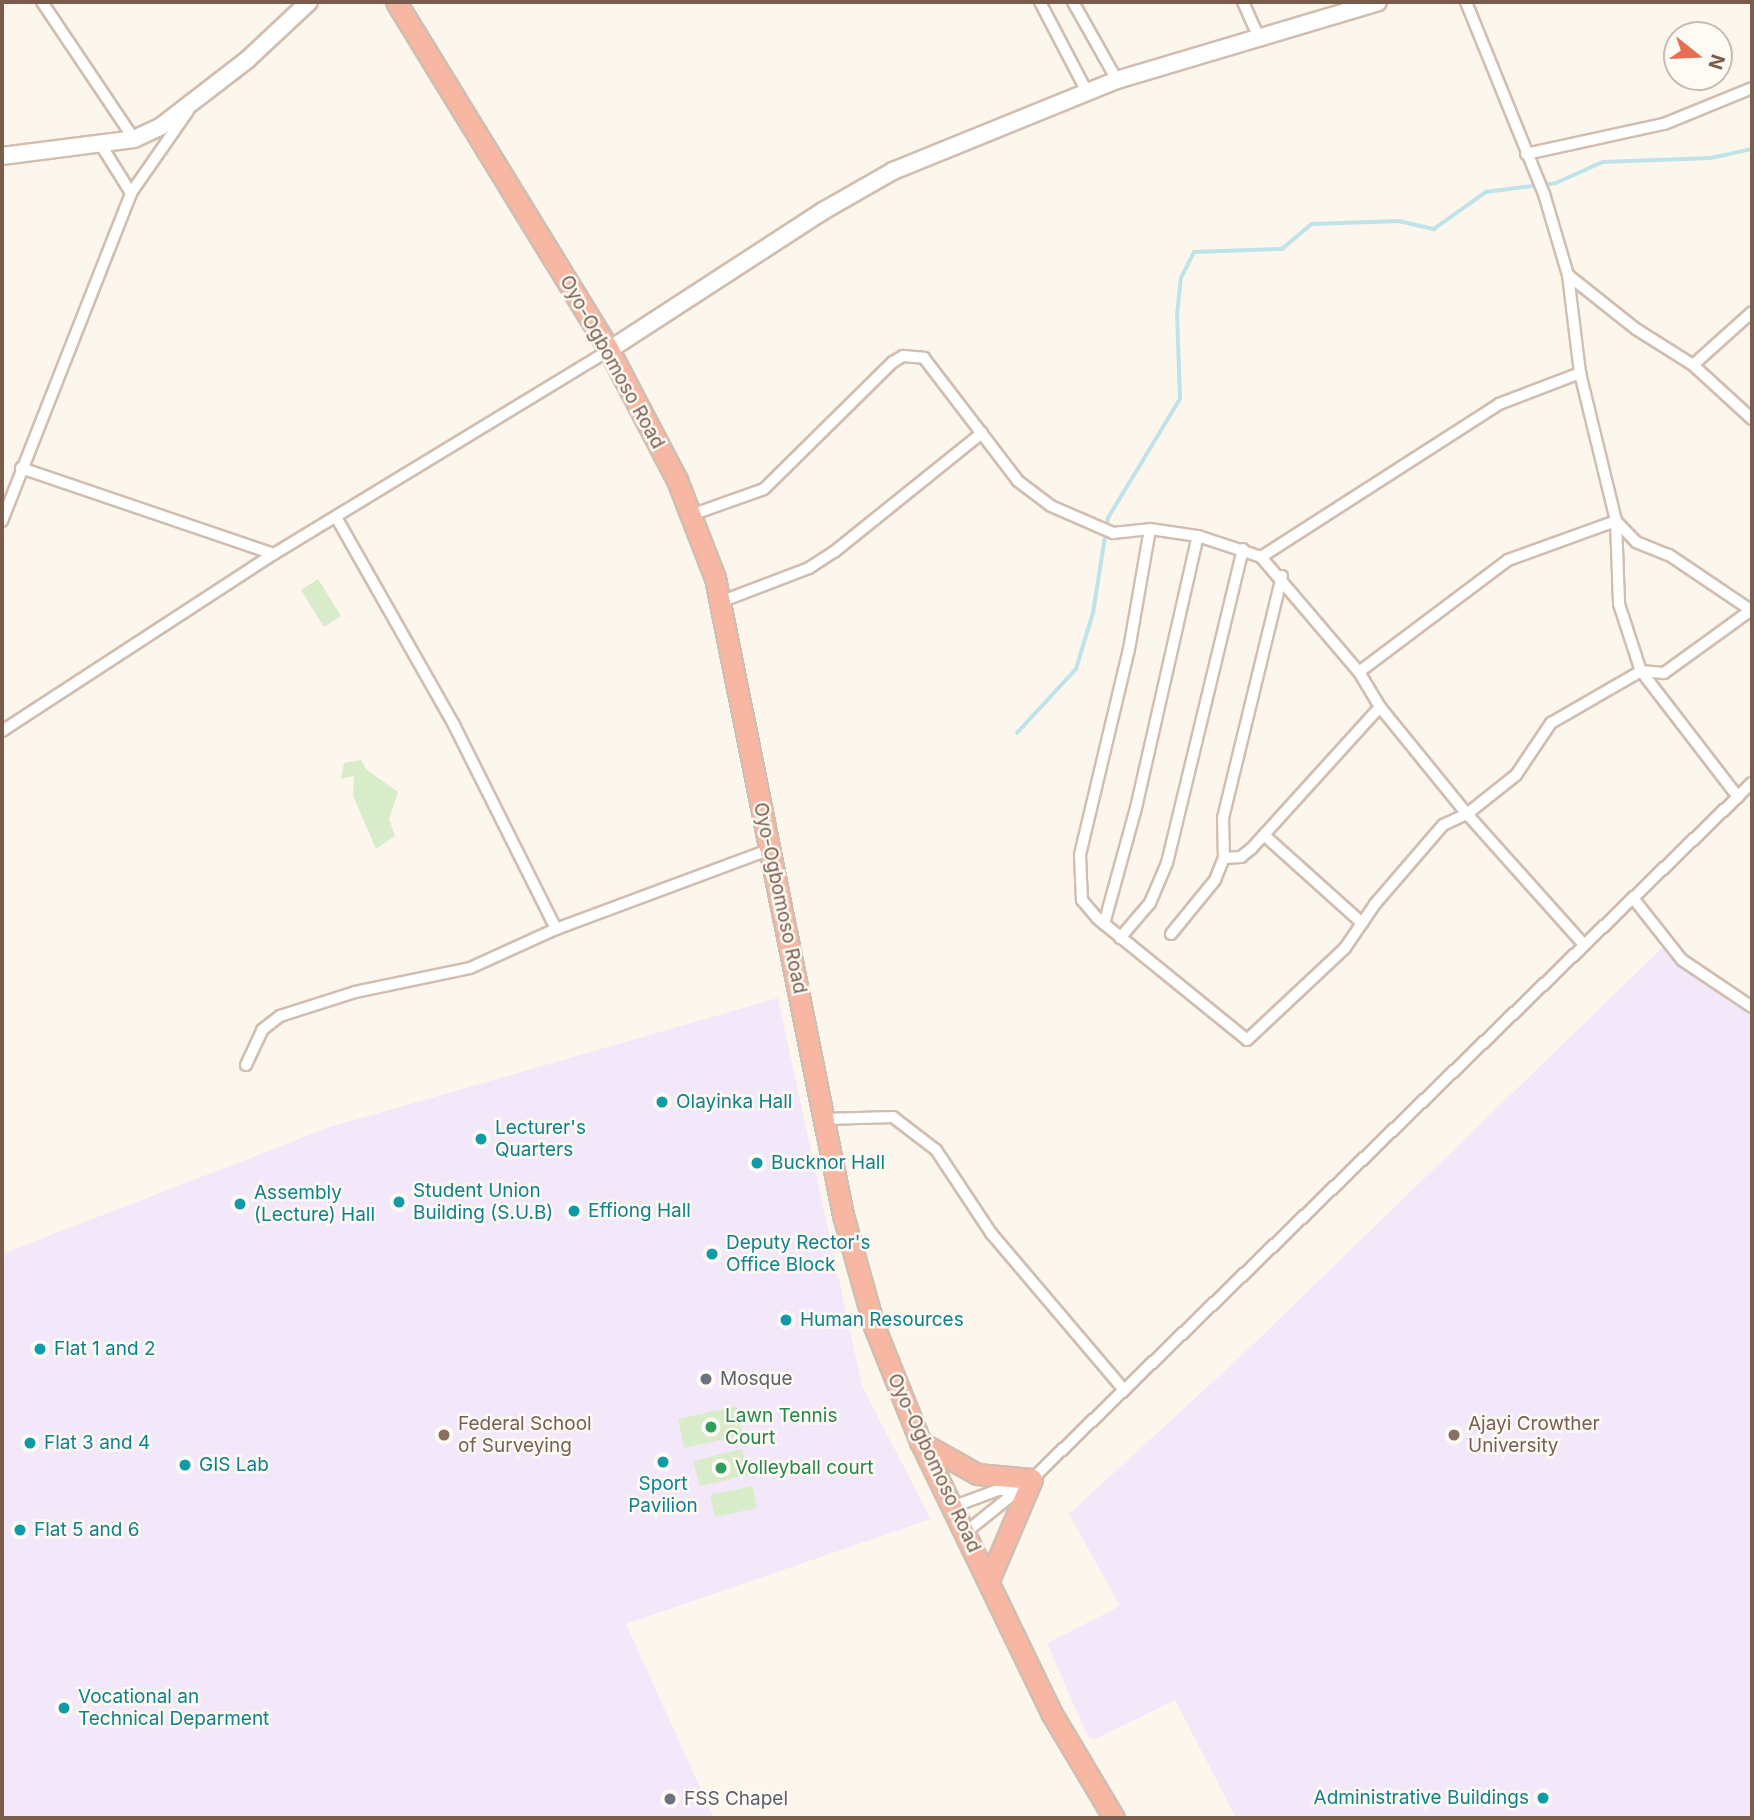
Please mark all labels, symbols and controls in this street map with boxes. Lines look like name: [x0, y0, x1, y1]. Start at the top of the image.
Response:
north arrow: [1663, 21, 1733, 91]
text: N: [1703, 52, 1730, 72]
street label: Oyo-Ogbomoso Road: [555, 271, 669, 453]
street label: Oyo-Ogbomoso Road: [749, 800, 811, 996]
place label: Olayinka Hall: [676, 1091, 792, 1113]
marker: Olayinka Hall: [654, 1094, 670, 1110]
place label: Lecturer's Quarters: [495, 1117, 586, 1161]
marker: Lecturer's Quarters: [473, 1131, 489, 1147]
place label: Bucknor Hall: [771, 1152, 885, 1174]
marker: Bucknor Hall: [749, 1155, 765, 1171]
place label: Student Union Building (S.U.B): [413, 1180, 553, 1224]
place label: Assembly (Lecture) Hall: [254, 1182, 375, 1226]
marker: Student Union Building (S.U.B): [391, 1194, 407, 1210]
marker: Assembly (Lecture) Hall: [232, 1196, 248, 1212]
place label: Effiong Hall: [588, 1200, 691, 1222]
marker: Effiong Hall: [566, 1203, 582, 1219]
place label: Deputy Rector's Office Block: [726, 1232, 870, 1276]
marker: Deputy Rector's Office Block: [704, 1246, 720, 1262]
place label: Human Resources: [800, 1309, 964, 1331]
marker: Human Resources: [778, 1312, 794, 1328]
place label: Flat 1 and 2: [54, 1338, 156, 1360]
marker: Flat 1 and 2: [32, 1341, 48, 1357]
place label: Mosque: [720, 1368, 793, 1390]
street label: Oyo-Ogbomoso Road: [883, 1370, 985, 1556]
marker: Mosque: [698, 1371, 714, 1387]
place label: Lawn Tennis Court: [725, 1405, 837, 1449]
place label: Federal School of Surveying: [458, 1413, 592, 1457]
place label: Ajayi Crowther University: [1468, 1413, 1600, 1457]
marker: Lawn Tennis Court: [703, 1419, 719, 1435]
marker: Federal School of Surveying: [436, 1427, 452, 1443]
marker: Ajayi Crowther University: [1446, 1427, 1462, 1443]
place label: Flat 3 and 4: [44, 1432, 150, 1454]
marker: Flat 3 and 4: [22, 1435, 38, 1451]
place label: GIS Lab: [199, 1454, 269, 1476]
marker: Sport Pavilion: [655, 1454, 671, 1470]
marker: GIS Lab: [177, 1457, 193, 1473]
place label: Volleyball court: [735, 1457, 873, 1479]
marker: Volleyball court: [713, 1460, 729, 1476]
place label: Sport Pavilion: [628, 1473, 698, 1517]
place label: Flat 5 and 6: [34, 1519, 140, 1541]
marker: Flat 5 and 6: [12, 1522, 28, 1538]
place label: Vocational an Technical Deparment: [78, 1686, 269, 1730]
marker: Vocational an Technical Deparment: [56, 1700, 72, 1716]
place label: Administrative Buildings: [1314, 1787, 1529, 1809]
place label: FSS Chapel: [684, 1788, 788, 1810]
marker: Administrative Buildings: [1535, 1790, 1551, 1806]
marker: FSS Chapel: [662, 1791, 678, 1807]

